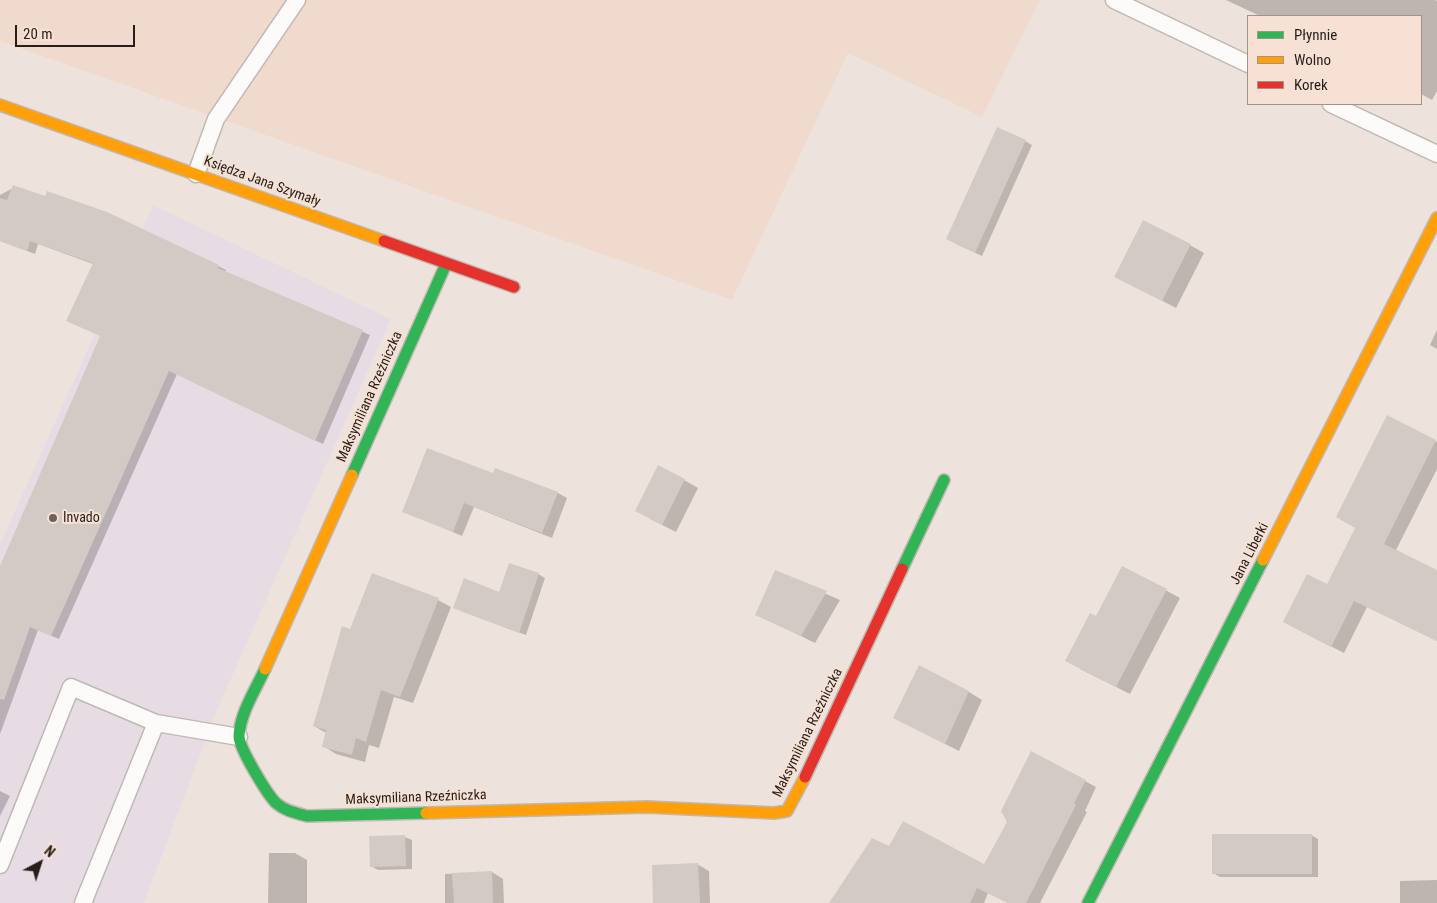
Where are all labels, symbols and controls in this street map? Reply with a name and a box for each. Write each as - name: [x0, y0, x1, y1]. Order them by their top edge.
- scale bar: [18, 15, 138, 47]
- legend: [1247, 15, 1422, 105]
- text: 20 m: [23, 25, 53, 43]
- text: Płynnie: [1294, 26, 1337, 44]
- text: Wolno: [1294, 51, 1331, 69]
- text: Korek: [1294, 76, 1328, 94]
- street label: Księdza Jana Szymały: [201, 153, 323, 211]
- street label: Maksymiliana Rzeźniczka: [334, 329, 406, 465]
- place label: Invado: [63, 510, 100, 526]
- marker: Invado: [47, 512, 59, 524]
- street label: Jana Liberki: [1227, 520, 1273, 588]
- street label: Maksymiliana Rzeźniczka: [770, 666, 846, 800]
- street label: Maksymiliana Rzeźniczka: [345, 787, 487, 809]
- north arrow: [15, 838, 65, 888]
- text: N: [41, 843, 58, 860]

